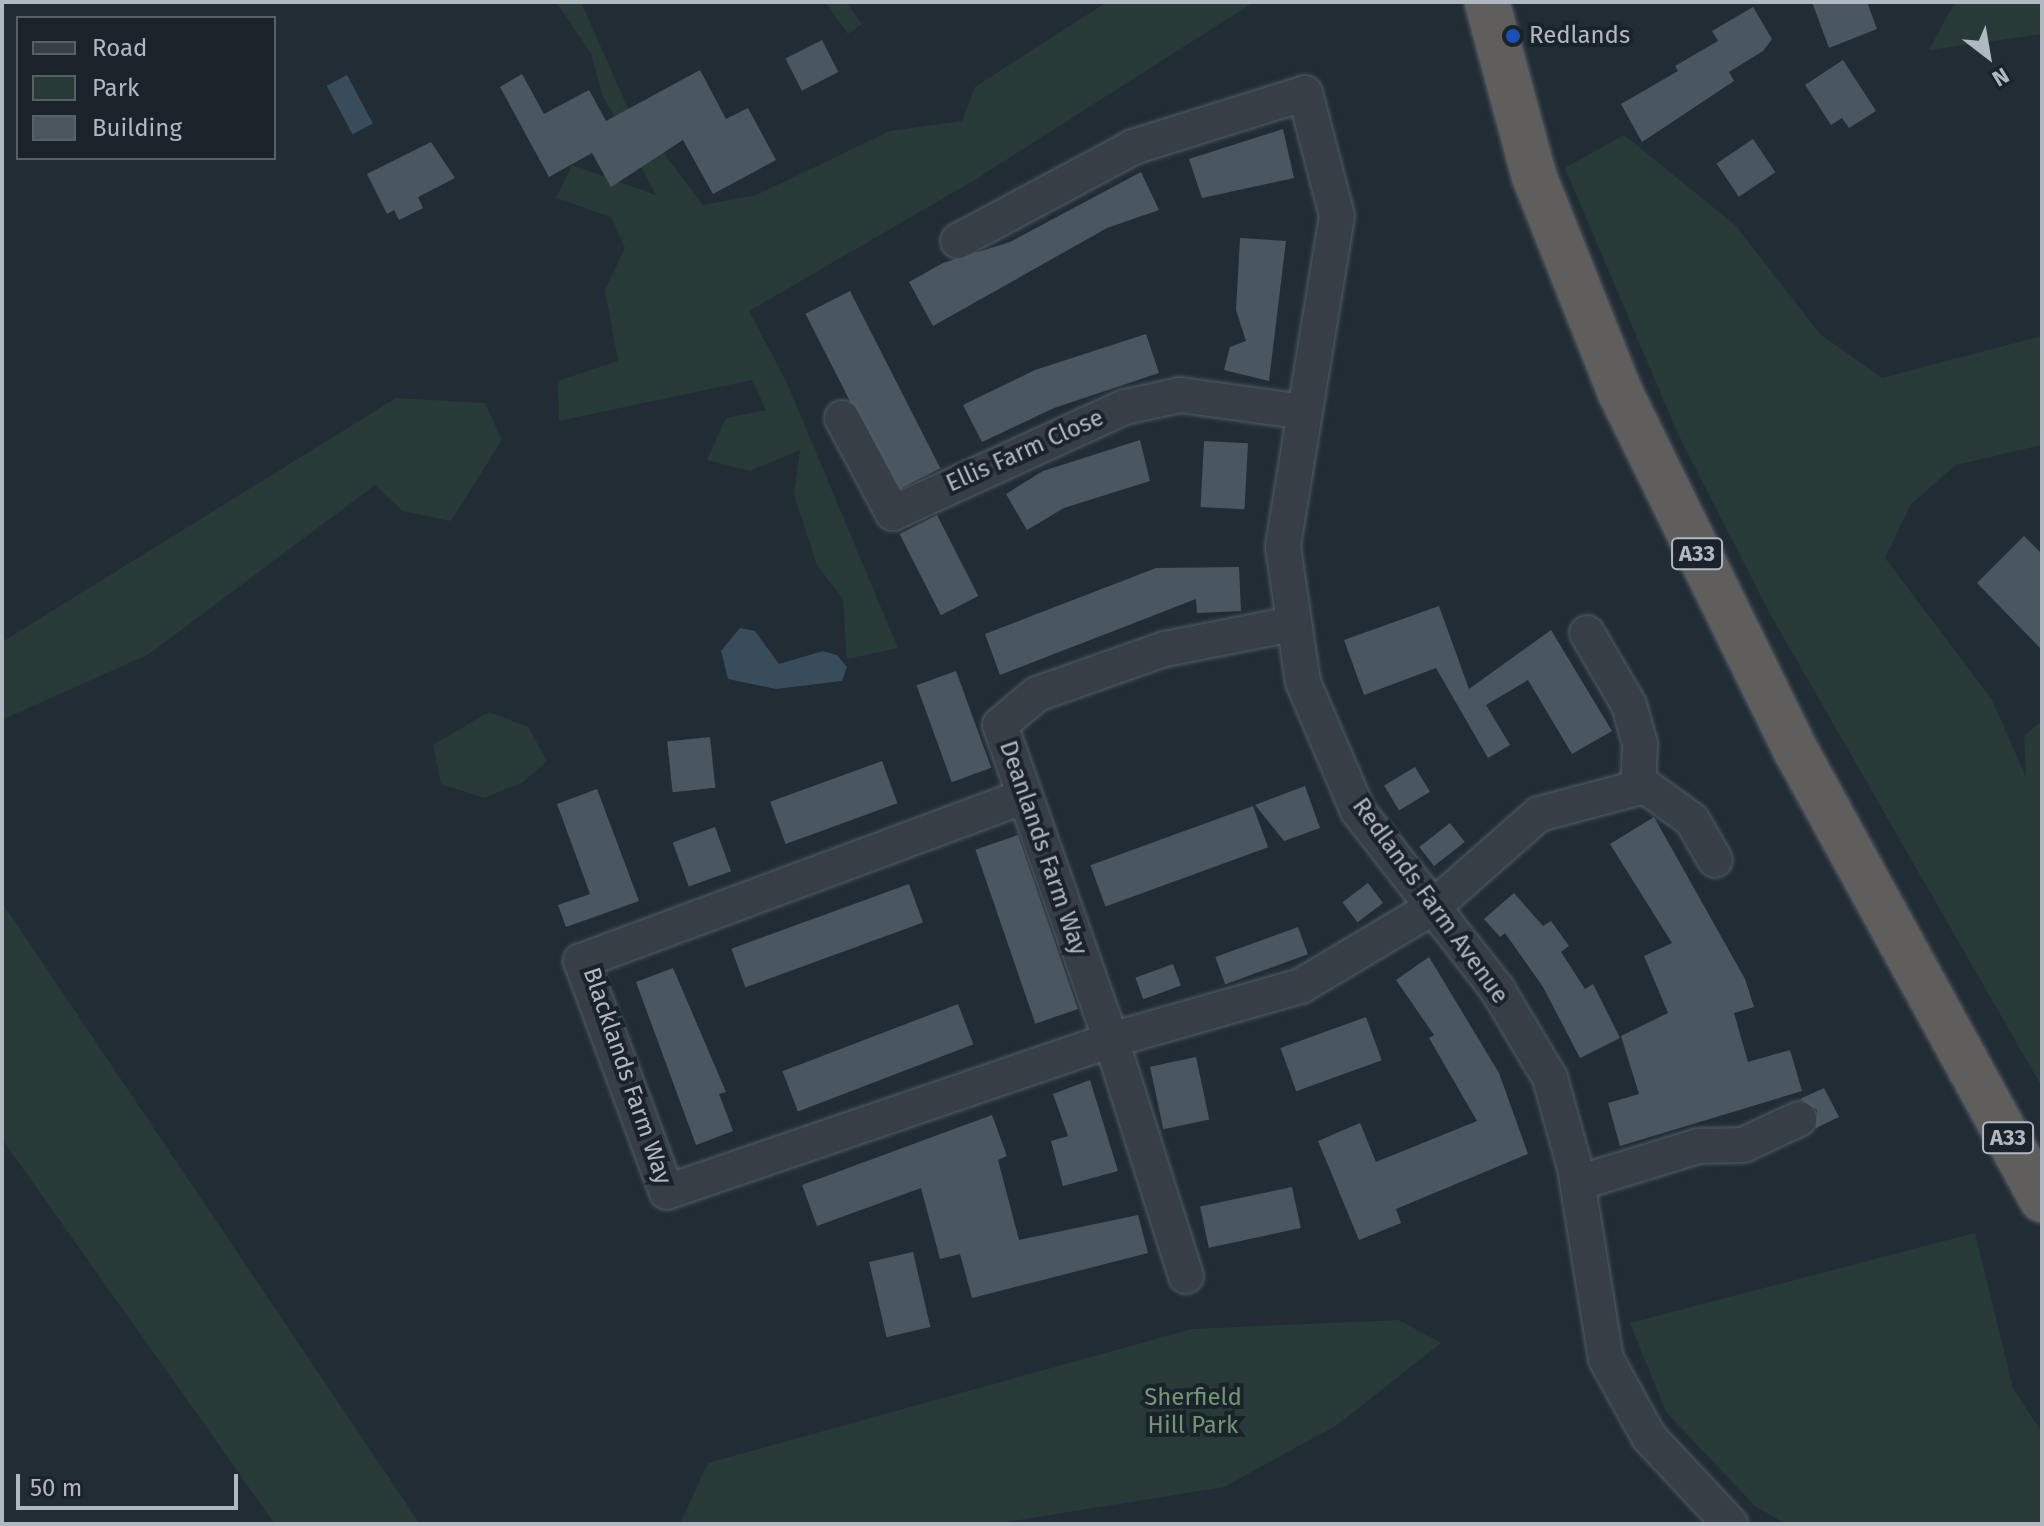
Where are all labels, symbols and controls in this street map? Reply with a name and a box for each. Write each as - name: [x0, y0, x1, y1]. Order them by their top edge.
- legend: [16, 16, 276, 160]
- north arrow: [1948, 16, 2028, 96]
- place label: Redlands: [1529, 22, 1630, 50]
- marker: Redlands: [1504, 27, 1522, 45]
- text: Road: [92, 34, 147, 62]
- text: N: [1987, 62, 2014, 92]
- text: Park: [92, 74, 139, 102]
- text: Building: [92, 114, 182, 142]
- street label: Ellis Farm Close: [942, 403, 1108, 499]
- road number: A33: [1671, 536, 1723, 572]
- street label: Deanlands Farm Way: [993, 737, 1093, 959]
- street label: Redlands Farm Avenue: [1346, 793, 1514, 1009]
- street label: Blacklands Farm Way: [576, 964, 678, 1188]
- road number: A33: [1982, 1120, 2034, 1156]
- park label: Sherfield Hill Park: [1144, 1384, 1242, 1440]
- scale bar: [20, 1458, 242, 1508]
- text: 50 m: [30, 1474, 82, 1502]

